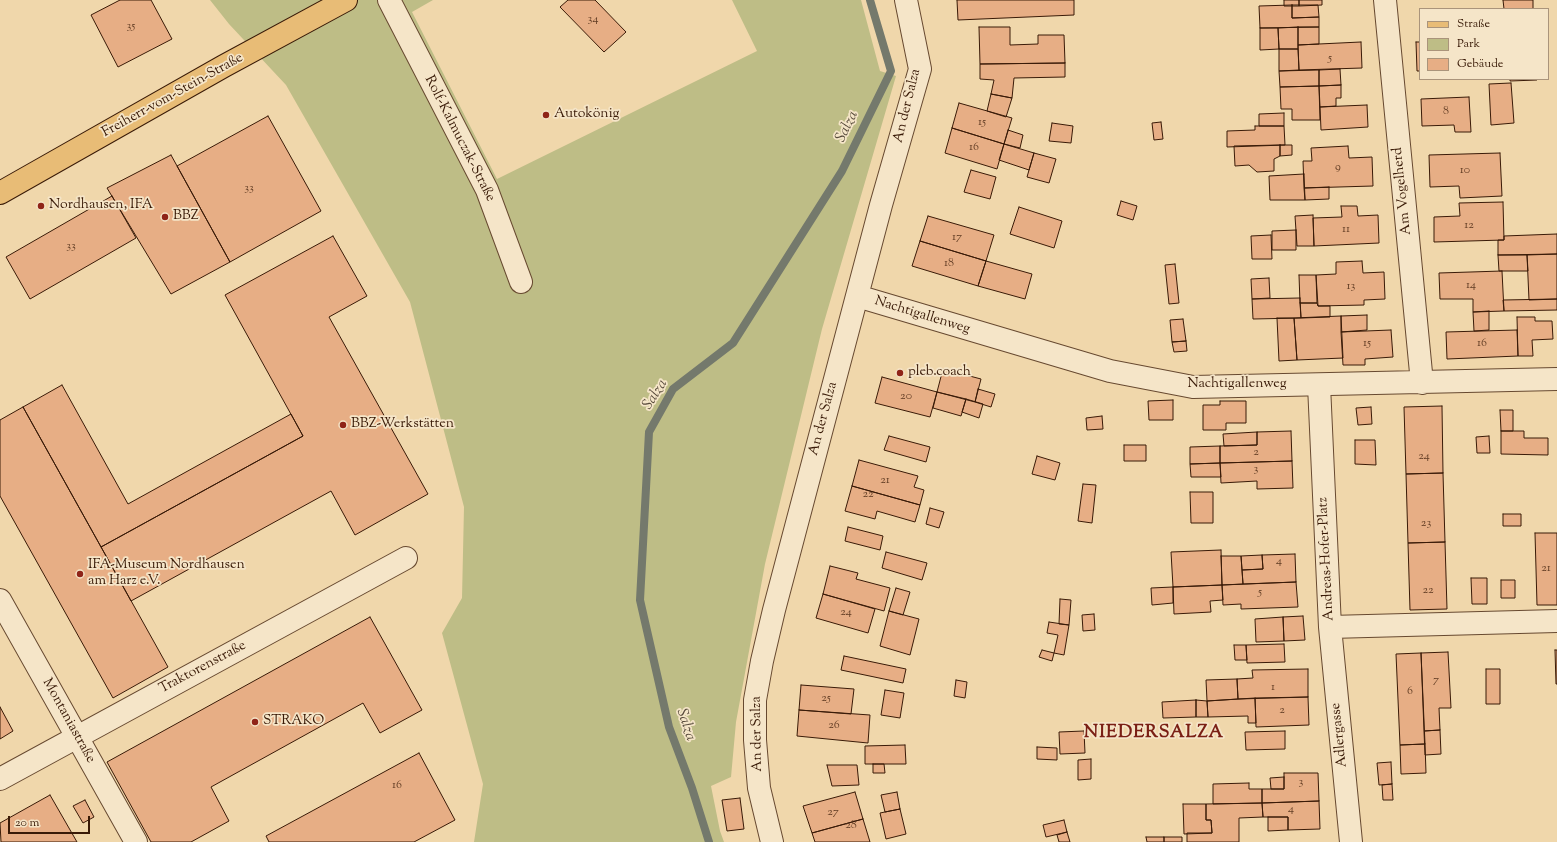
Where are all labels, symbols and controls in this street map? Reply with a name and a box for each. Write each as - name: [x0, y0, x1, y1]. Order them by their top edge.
- legend: [1419, 8, 1549, 80]
- house number: 34: [588, 13, 598, 27]
- text: Straße: [1457, 15, 1490, 33]
- house number: 35: [127, 20, 135, 34]
- text: Park: [1457, 35, 1480, 53]
- street label: Freiherr-vom-Stein-Straße: [99, 50, 247, 142]
- house number: 5: [1328, 52, 1332, 66]
- text: Gebäude: [1457, 55, 1503, 73]
- street label: An der Salza: [891, 67, 925, 145]
- street label: Rolf-Kalmuczak-Straße: [420, 73, 498, 205]
- house number: 8: [1443, 105, 1449, 119]
- place label: Autokönig: [554, 107, 619, 123]
- water label: Salza: [833, 108, 863, 146]
- marker: Autokönig: [541, 110, 551, 120]
- house number: 15: [978, 116, 986, 130]
- house number: 16: [969, 141, 979, 155]
- street label: Am Vogelherd: [1390, 146, 1416, 236]
- house number: 9: [1335, 161, 1341, 175]
- house number: 10: [1460, 164, 1470, 178]
- house number: 33: [244, 182, 254, 196]
- place label: Nordhausen, IFA: [49, 198, 153, 214]
- marker: Nordhausen, IFA: [36, 201, 46, 211]
- place label: BBZ: [173, 209, 199, 225]
- marker: BBZ: [160, 212, 170, 222]
- house number: 12: [1464, 219, 1474, 233]
- house number: 11: [1342, 223, 1350, 237]
- house number: 17: [952, 231, 962, 245]
- house number: 33: [66, 240, 76, 254]
- house number: 18: [944, 257, 954, 271]
- house number: 14: [1466, 279, 1476, 293]
- house number: 13: [1347, 280, 1355, 294]
- street label: Nachtigallenweg: [872, 293, 972, 339]
- house number: 15: [1363, 337, 1371, 351]
- house number: 16: [1477, 337, 1487, 351]
- place label: pleb.coach: [908, 365, 971, 381]
- marker: pleb.coach: [895, 368, 905, 378]
- water label: Salza: [640, 376, 672, 414]
- street label: Nachtigallenweg: [1187, 377, 1287, 393]
- street label: An der Salza: [806, 380, 842, 458]
- house number: 20: [900, 390, 912, 404]
- place label: BBZ-Werkstätten: [351, 417, 454, 433]
- marker: BBZ-Werkstätten: [338, 420, 348, 430]
- house number: 2: [1253, 446, 1259, 460]
- house number: 24: [1418, 450, 1430, 464]
- house number: 3: [1254, 463, 1258, 477]
- house number: 21: [880, 474, 890, 488]
- house number: 22: [862, 488, 874, 502]
- street label: Andreas-Hofer-Platz: [1315, 497, 1339, 621]
- house number: 23: [1421, 517, 1431, 531]
- house number: 4: [1276, 555, 1282, 569]
- place label: IFA-Museum Nordhausen am Harz e.V.: [88, 558, 245, 590]
- house number: 21: [1541, 562, 1551, 576]
- marker: IFA-Museum Nordhausen am Harz e.V.: [75, 569, 85, 579]
- house number: 22: [1422, 584, 1434, 598]
- house number: 5: [1258, 586, 1262, 600]
- house number: 24: [840, 606, 852, 620]
- street label: Traktorenstraße: [157, 638, 249, 698]
- house number: 7: [1433, 674, 1439, 688]
- street label: Montaniastraße: [38, 676, 98, 766]
- house number: 1: [1271, 681, 1275, 695]
- house number: 6: [1407, 685, 1413, 699]
- house number: 25: [821, 692, 831, 706]
- street label: An der Salza: [749, 696, 767, 772]
- street label: Adlergasse: [1328, 702, 1352, 768]
- house number: 2: [1279, 704, 1285, 718]
- water label: Salza: [671, 707, 699, 743]
- place label: STRAKO: [263, 714, 324, 730]
- marker: STRAKO: [250, 717, 260, 727]
- house number: 26: [828, 719, 840, 733]
- district label: NIEDERSALZA: [1084, 723, 1224, 745]
- house number: 3: [1299, 776, 1303, 790]
- house number: 16: [392, 779, 402, 793]
- house number: 4: [1288, 803, 1294, 817]
- house number: 27: [827, 806, 839, 820]
- scale bar: [10, 808, 92, 834]
- text: 20 m: [15, 814, 39, 832]
- house number: 28: [845, 819, 857, 833]

